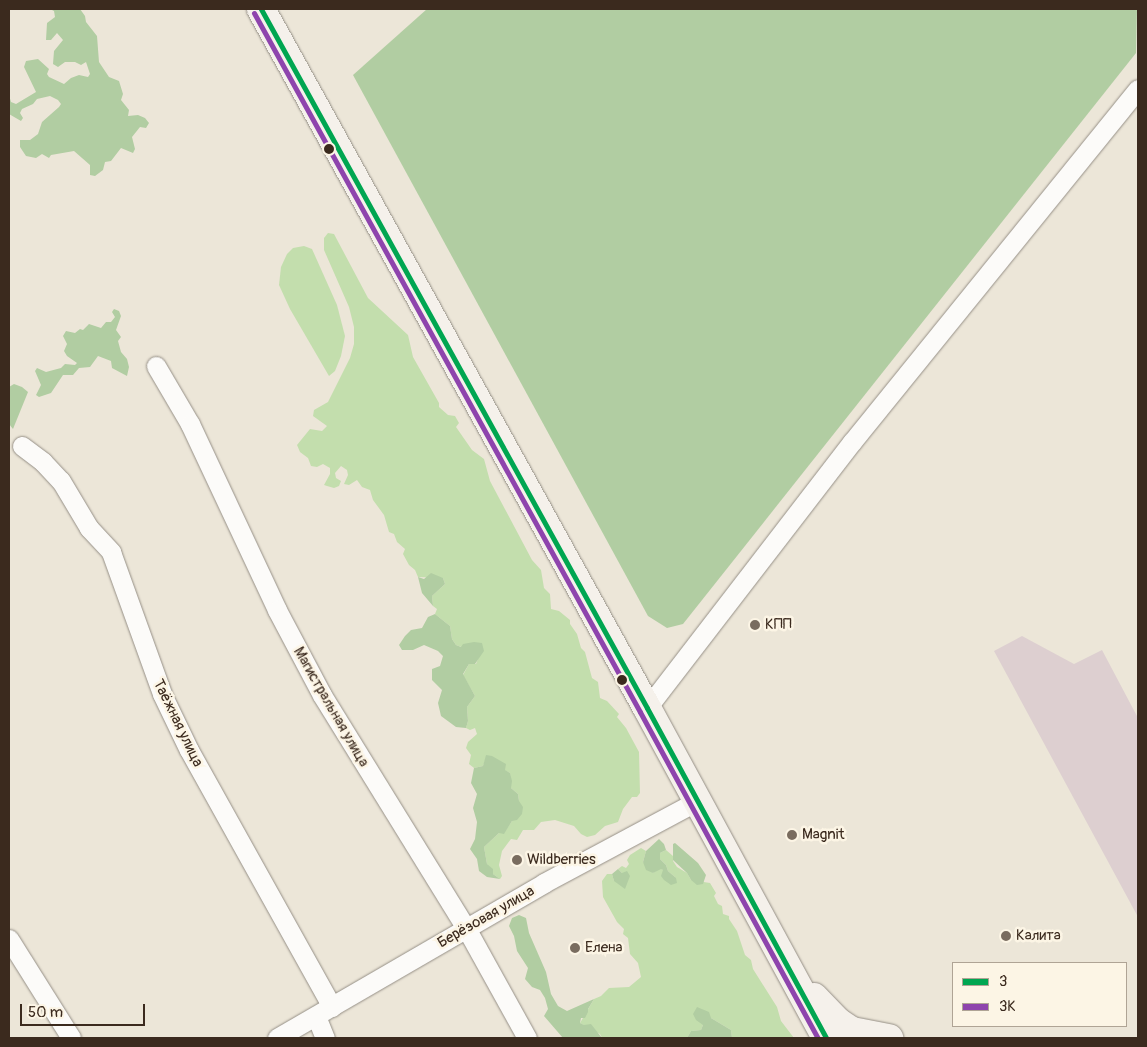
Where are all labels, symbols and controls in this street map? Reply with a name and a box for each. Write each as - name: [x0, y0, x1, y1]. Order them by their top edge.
- unlabelled marker: [324, 144, 334, 154]
- place label: КПП: [765, 616, 792, 634]
- marker: КПП: [749, 619, 761, 631]
- street label: Магистральная улица: [289, 644, 373, 770]
- unlabelled marker: [617, 675, 627, 685]
- street label: Таёжная улица: [149, 676, 207, 770]
- place label: Magnit: [802, 826, 845, 844]
- marker: Magnit: [786, 829, 798, 841]
- place label: Wildberries: [527, 851, 596, 869]
- marker: Wildberries: [511, 854, 523, 866]
- street label: Берёзовая улица: [434, 882, 538, 952]
- place label: Калита: [1016, 927, 1061, 945]
- marker: Калита: [1000, 930, 1012, 942]
- place label: Елена: [585, 939, 623, 957]
- marker: Елена: [569, 942, 581, 954]
- legend: [952, 962, 1127, 1027]
- text: 3: [999, 972, 1007, 991]
- scale bar: [22, 994, 148, 1026]
- text: 3К: [999, 997, 1016, 1016]
- text: 50 m: [28, 1003, 63, 1022]

